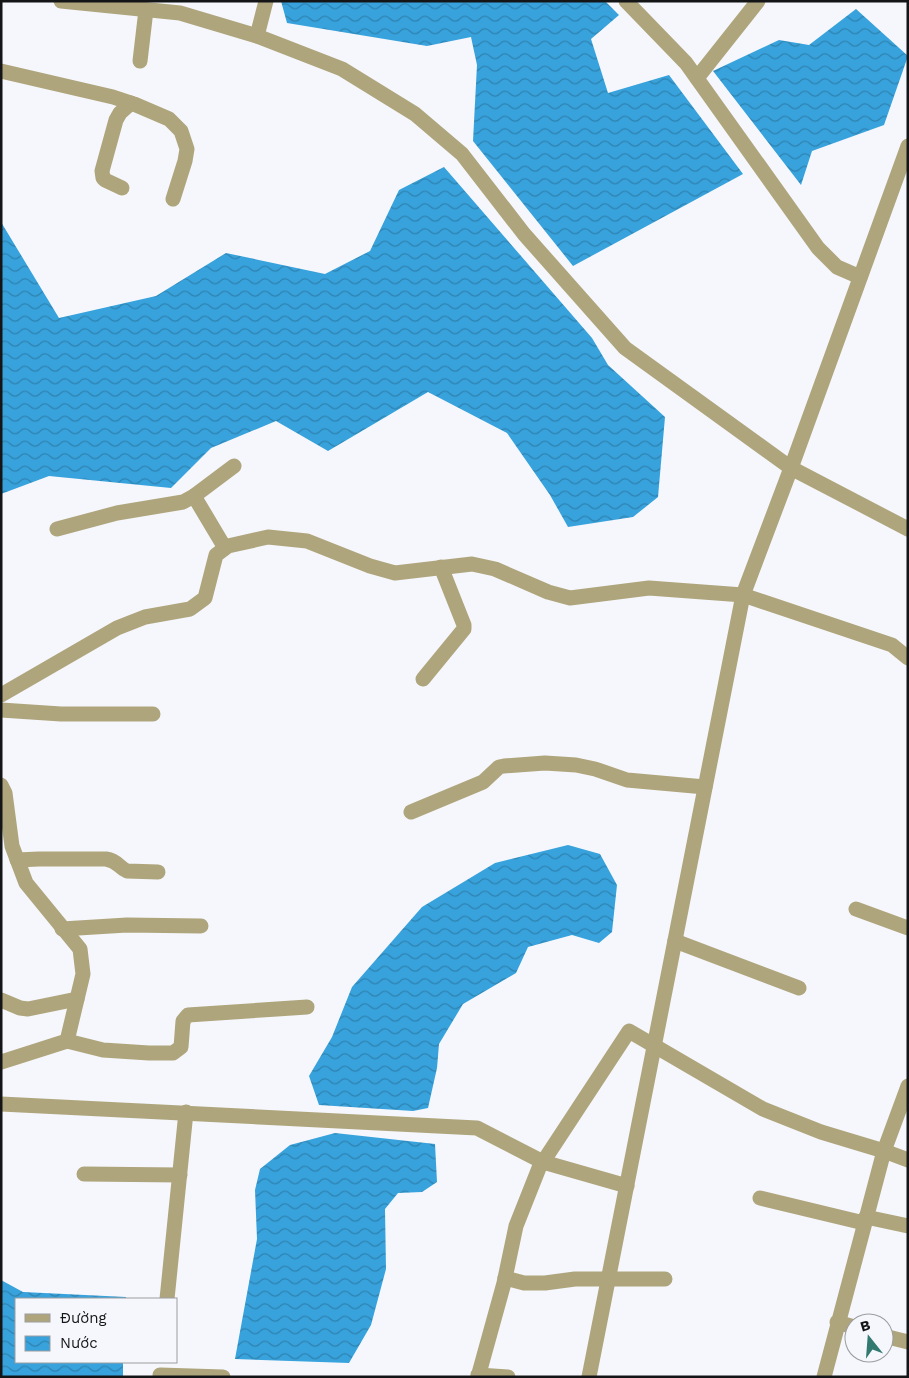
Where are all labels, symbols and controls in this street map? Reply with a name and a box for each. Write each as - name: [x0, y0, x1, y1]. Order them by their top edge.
- legend: [15, 1298, 178, 1363]
- text: Đường: [60, 1309, 107, 1327]
- north arrow: [844, 1313, 894, 1363]
- text: B: [858, 1316, 873, 1335]
- text: Nước: [60, 1334, 98, 1352]

